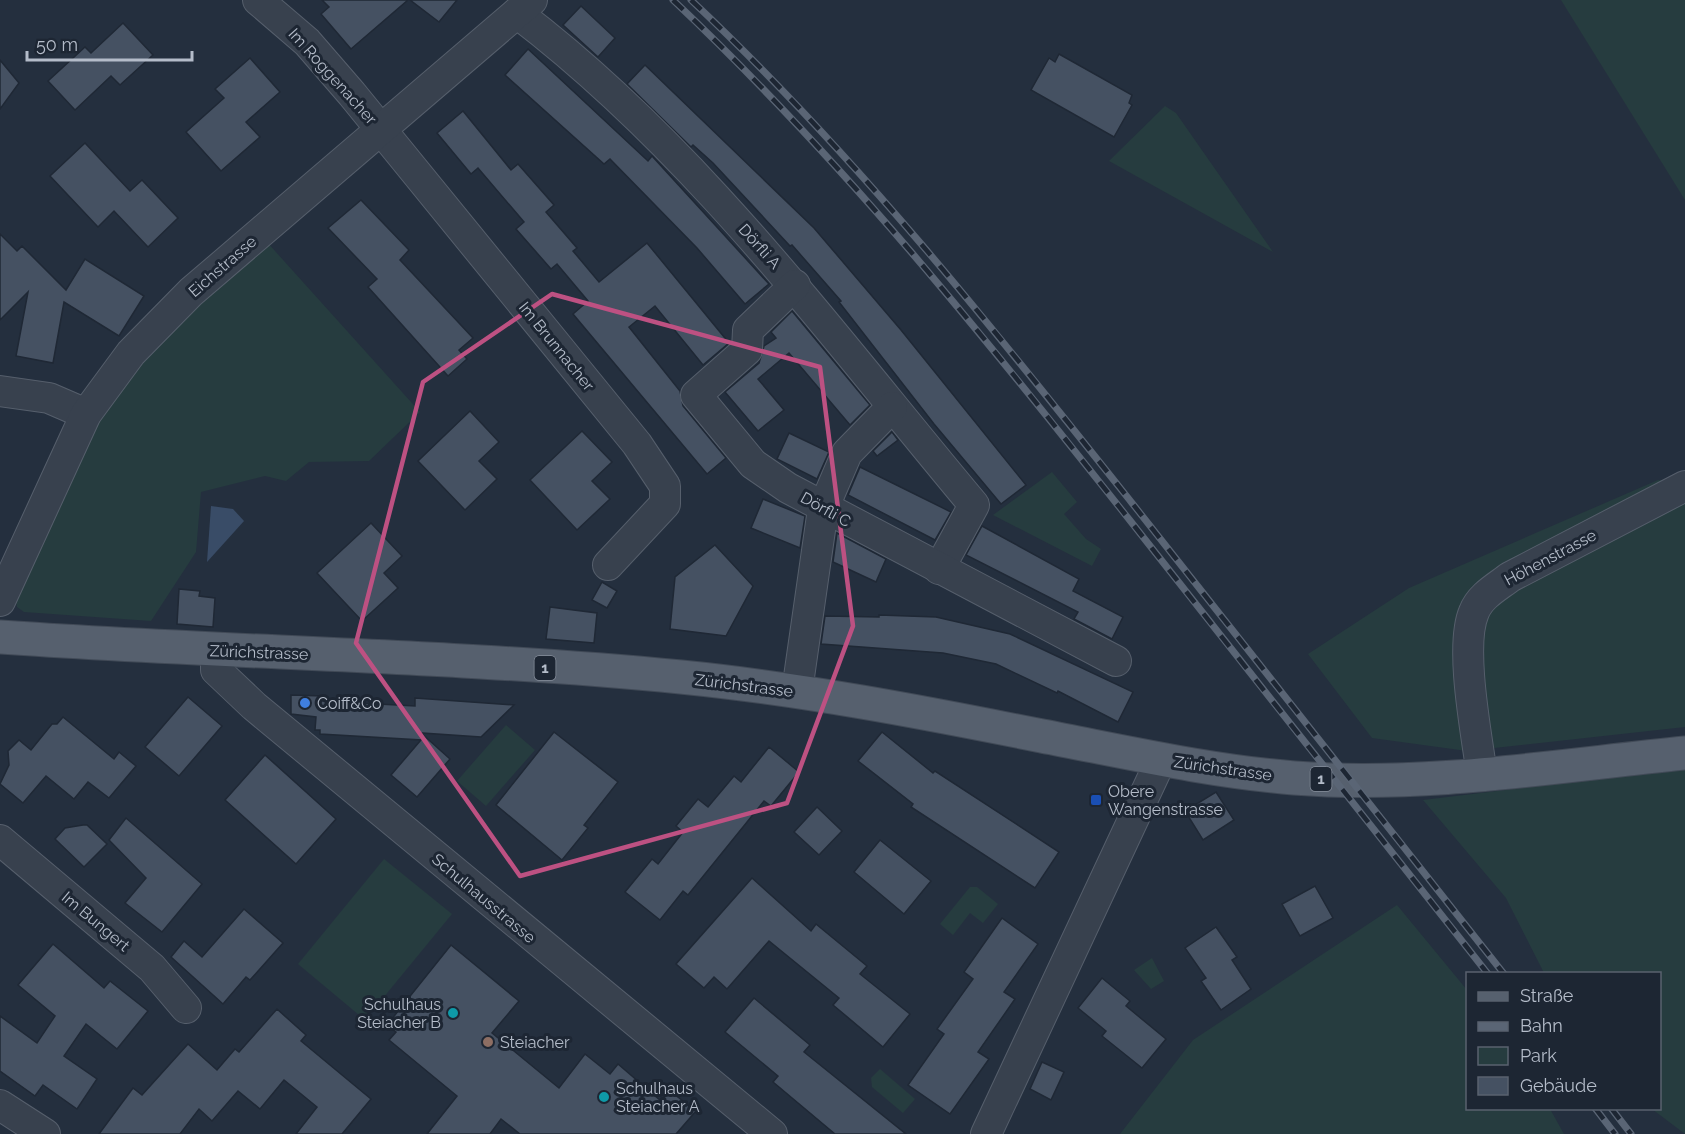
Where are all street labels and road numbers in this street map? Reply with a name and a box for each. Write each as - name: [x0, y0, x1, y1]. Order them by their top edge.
- street label: Im Roggenacher: [284, 24, 381, 129]
- street label: Dörfli A: [735, 220, 785, 273]
- street label: Eichstrasse: [185, 232, 260, 301]
- street label: Im Brunnacher: [515, 298, 599, 395]
- street label: Dörfli C: [797, 488, 854, 531]
- street label: Höhenstrasse: [1501, 525, 1599, 590]
- street label: Zürichstrasse: [209, 641, 309, 664]
- road number: 1: [534, 656, 556, 680]
- street label: Zürichstrasse: [694, 670, 794, 701]
- street label: Zürichstrasse: [1173, 752, 1273, 785]
- road number: 1: [1310, 767, 1332, 791]
- street label: Schulhausstrasse: [428, 850, 539, 947]
- street label: Im Bungert: [58, 888, 134, 956]

